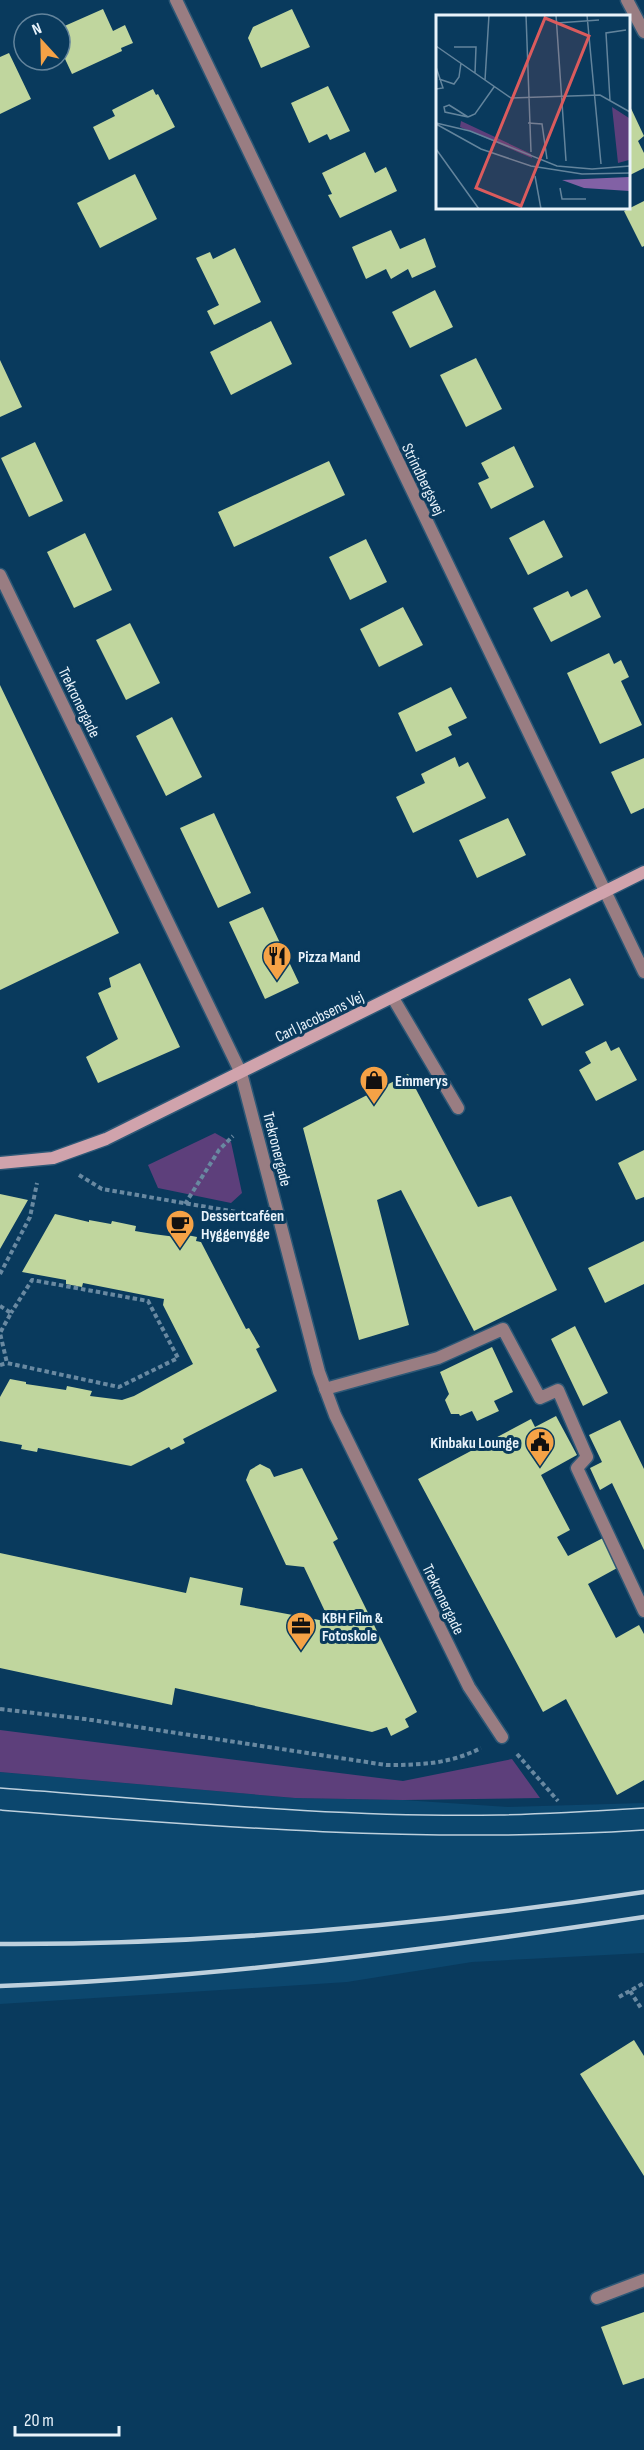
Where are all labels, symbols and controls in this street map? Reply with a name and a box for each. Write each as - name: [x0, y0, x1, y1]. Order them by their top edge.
- north arrow: [12, 12, 72, 72]
- inset map: [436, 15, 629, 208]
- text: N: [29, 19, 44, 40]
- street label: Strindbergsvej: [397, 441, 448, 519]
- street label: Trekronergade: [53, 664, 104, 741]
- restaurant icon: Pizza Mand: [261, 940, 293, 982]
- place label: Pizza Mand: [298, 948, 361, 967]
- street label: Carl Jacobsens Vej: [272, 988, 367, 1047]
- shop icon: Emmerys: [358, 1064, 390, 1106]
- place label: Emmerys: [395, 1072, 448, 1091]
- street label: Trekronergade: [258, 1110, 295, 1189]
- place label: Dessertcaféen Hyggenygge: [201, 1207, 284, 1244]
- cafe icon: Dessertcaféen Hyggenygge: [164, 1208, 196, 1250]
- public building icon: Kinbaku Lounge: [524, 1426, 556, 1468]
- place label: Kinbaku Lounge: [430, 1434, 519, 1453]
- street label: Trekronergade: [417, 1561, 468, 1638]
- place label: KBH Film & Fotoskole: [322, 1609, 384, 1646]
- office icon: KBH Film & Fotoskole: [285, 1610, 317, 1652]
- scale bar: [15, 2399, 118, 2437]
- text: 20 m: [24, 2410, 54, 2431]

